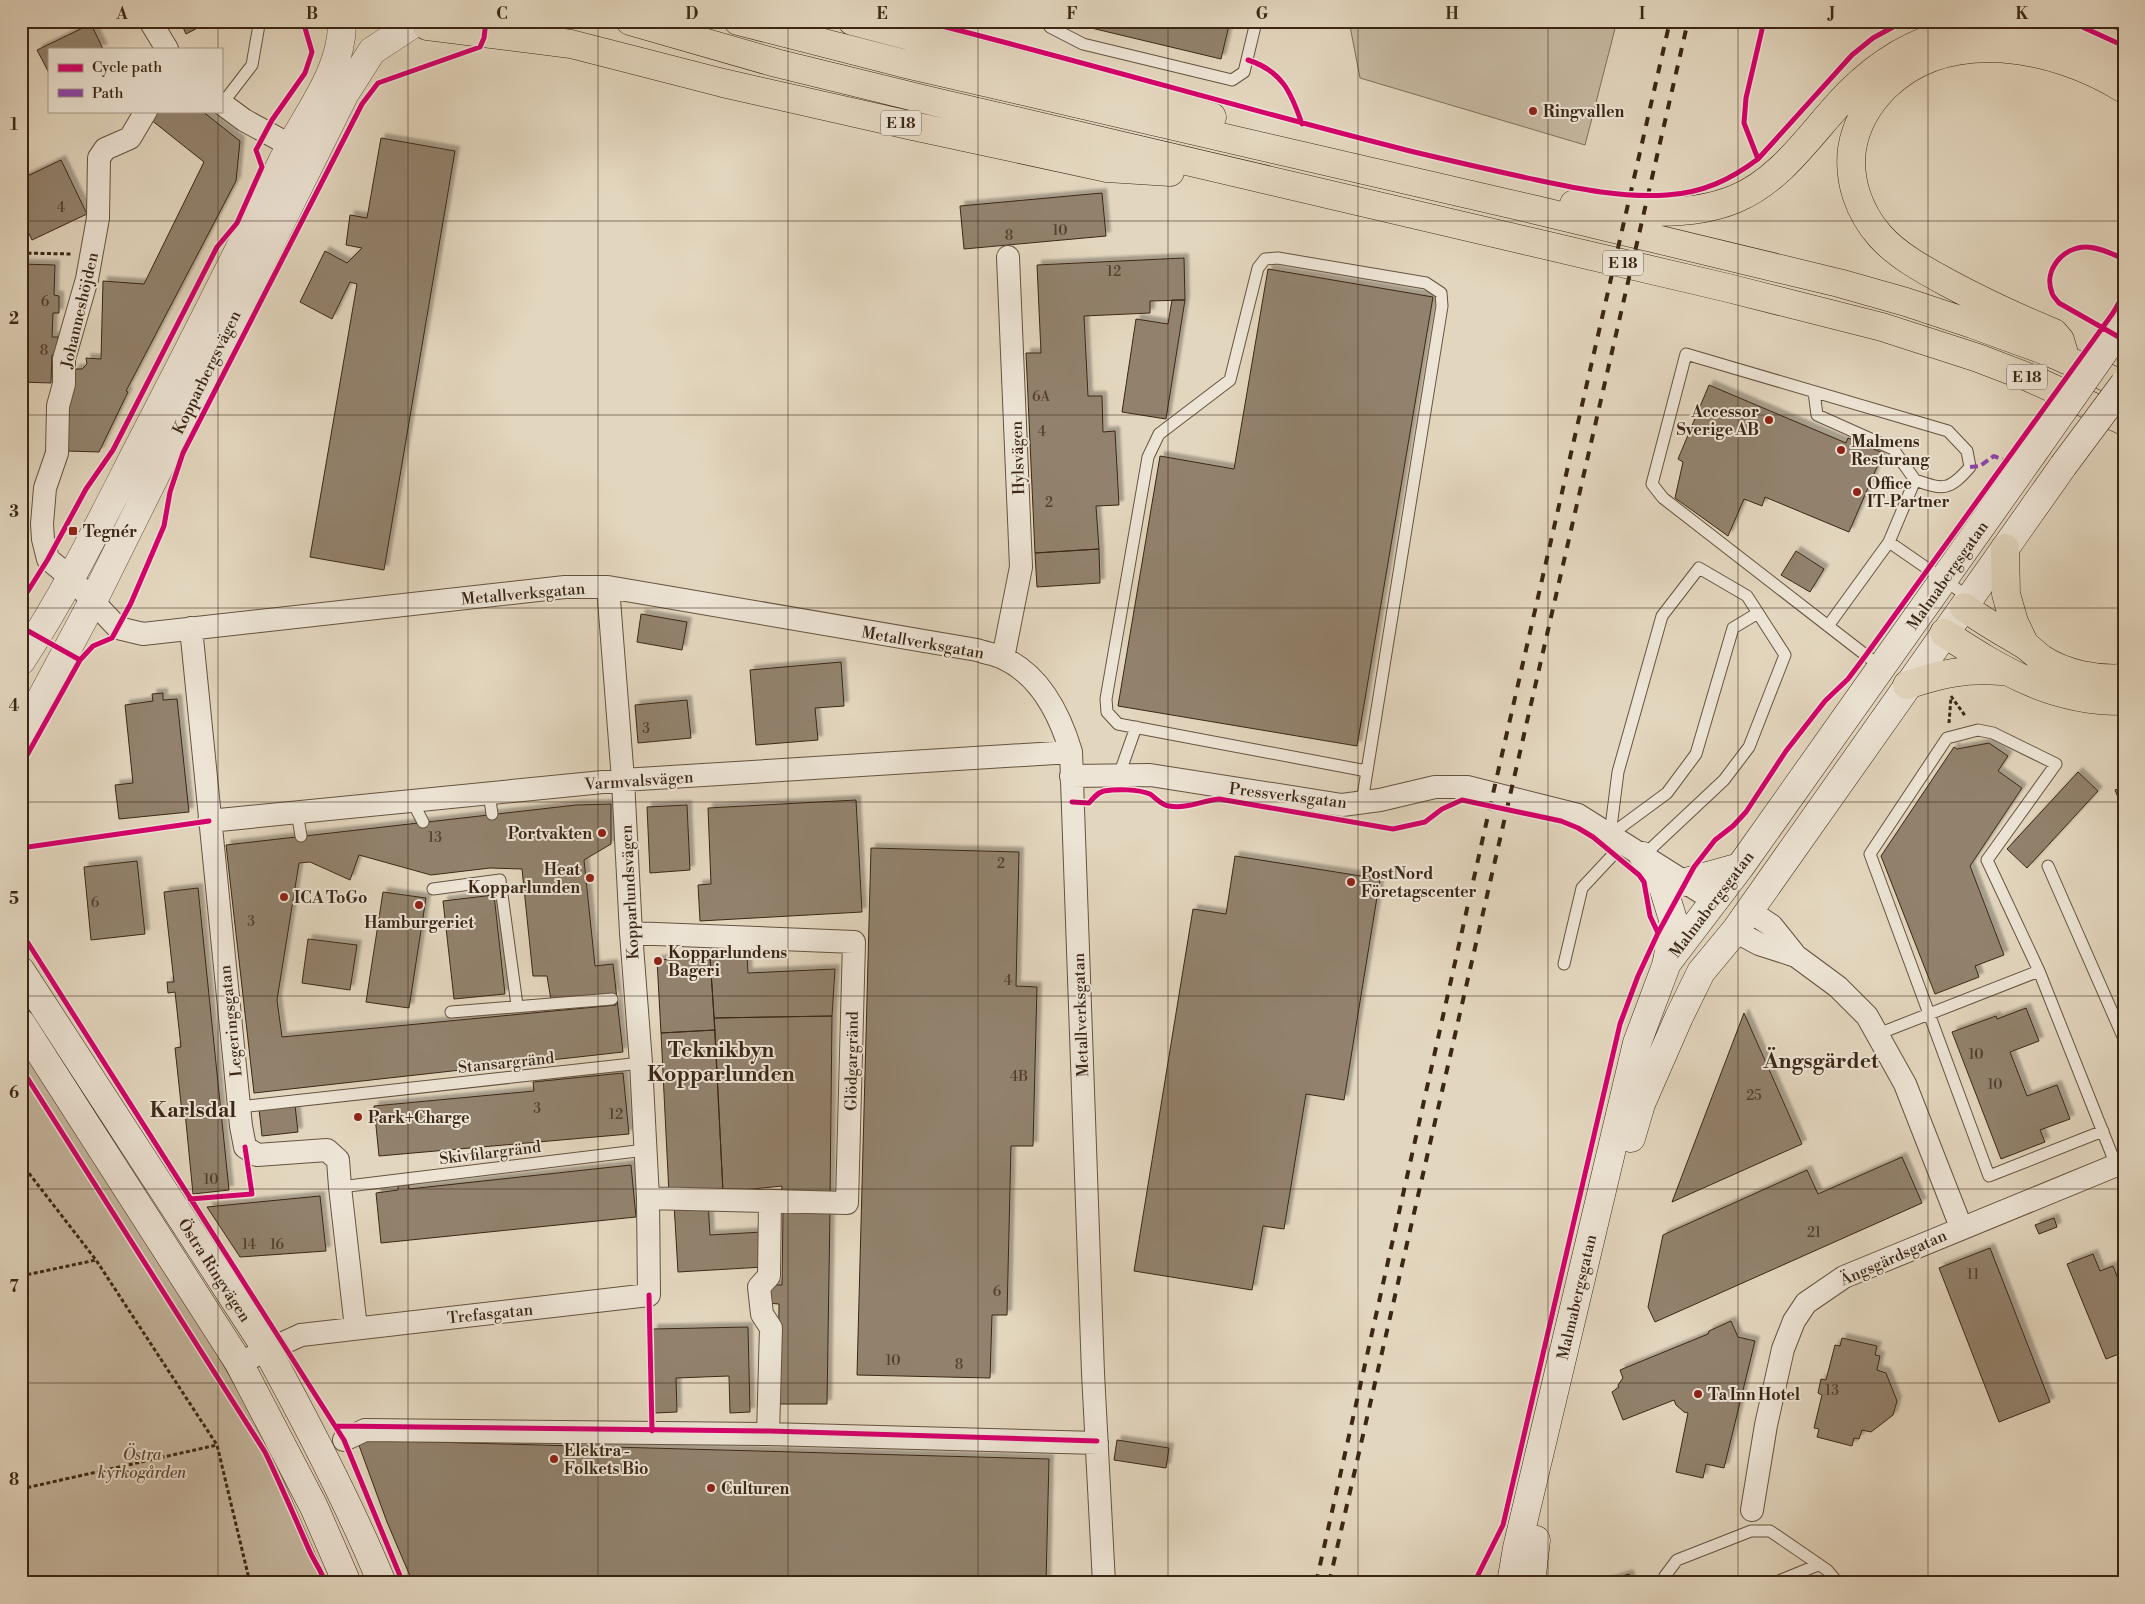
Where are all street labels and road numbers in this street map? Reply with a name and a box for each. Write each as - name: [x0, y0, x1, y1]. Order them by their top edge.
- road number: E 18: [881, 110, 921, 136]
- street label: Johanneshöjden: [57, 250, 103, 371]
- road number: E 18: [1603, 250, 1643, 276]
- street label: Kopparbergsvägen: [168, 307, 246, 438]
- road number: E 18: [2007, 364, 2047, 390]
- street label: Hylsvägen: [1007, 420, 1029, 495]
- street label: Malmabergsgatan: [1903, 517, 1993, 634]
- street label: Metallverksgatan: [460, 579, 586, 609]
- street label: Metallverksgatan: [860, 622, 986, 664]
- street label: Varmvalsvägen: [583, 767, 695, 795]
- street label: Pressverksgatan: [1228, 779, 1348, 813]
- street label: Kopparlundsvägen: [616, 823, 644, 960]
- street label: Malmabergsgatan: [1665, 847, 1759, 962]
- street label: Metallverksgatan: [1069, 952, 1093, 1077]
- street label: Legeringsgatan: [215, 964, 247, 1078]
- street label: Glödgargränd: [841, 1011, 863, 1111]
- street label: Stansargränd: [457, 1048, 555, 1078]
- street label: Skivfilargränd: [438, 1137, 542, 1169]
- street label: Östra Ringvägen: [173, 1214, 257, 1326]
- street label: Ängsgärdsgatan: [1835, 1224, 1950, 1291]
- street label: Malmabergsgatan: [1553, 1232, 1601, 1362]
- street label: Trefasgatan: [446, 1299, 535, 1328]

